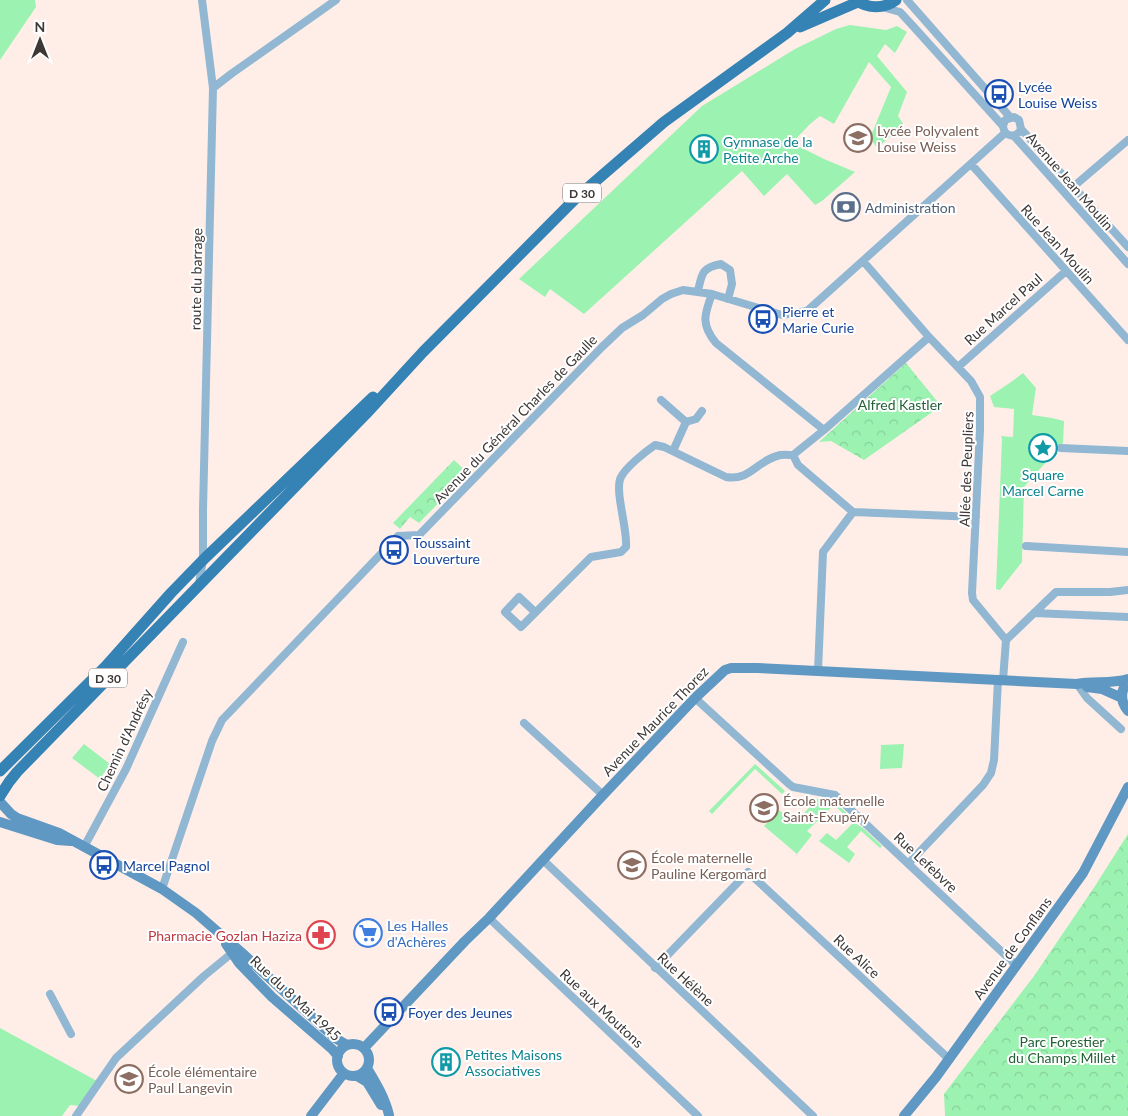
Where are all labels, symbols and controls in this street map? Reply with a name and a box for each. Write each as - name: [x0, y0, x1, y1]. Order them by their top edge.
- north arrow: [15, 15, 65, 65]
- text: N: [35, 18, 45, 35]
- place label: Lycée Louise Weiss: [1018, 78, 1097, 111]
- bus stop icon: Lycée Louise Weiss: [984, 79, 1014, 109]
- place label: Lycée Polyvalent Louise Weiss: [877, 122, 979, 155]
- school or university icon: Lycée Polyvalent Louise Weiss: [843, 123, 873, 153]
- street label: Avenue Jean Moulin: [1023, 129, 1117, 233]
- place label: Gymnase de la Petite Arche: [723, 133, 813, 166]
- building icon: Gymnase de la Petite Arche: [689, 134, 719, 164]
- road number: D 30: [563, 184, 601, 202]
- bank icon: Administration: [831, 192, 861, 222]
- place label: Administration: [865, 199, 956, 216]
- street label: Rue Jean Moulin: [1018, 201, 1098, 287]
- street label: route du barrage: [187, 228, 205, 330]
- street label: Rue Marcel Paul: [961, 270, 1045, 348]
- place label: Pierre et Marie Curie: [782, 303, 854, 336]
- bus stop icon: Pierre et Marie Curie: [748, 304, 778, 334]
- street label: Avenue du Général Charles de Gaulle: [430, 331, 600, 507]
- park label: Alfred Kastler: [858, 396, 942, 413]
- street label: Allée des Peupliers: [955, 411, 977, 527]
- place icon: Square Marcel Carne: [1028, 433, 1058, 463]
- place label: Square Marcel Carne: [1002, 466, 1084, 499]
- place label: Toussaint Louverture: [413, 534, 480, 567]
- bus stop icon: Toussaint Louverture: [379, 535, 409, 565]
- street label: Avenue Maurice Thorez: [598, 663, 712, 779]
- road number: D 30: [89, 668, 127, 688]
- street label: Chemin d'Andrésy: [93, 685, 156, 794]
- place label: École maternelle Saint-Exupéry: [783, 792, 885, 825]
- school or university icon: École maternelle Saint-Exupéry: [749, 793, 779, 823]
- street label: Rue Lefebvre: [891, 828, 961, 896]
- place label: École maternelle Pauline Kergomard: [651, 849, 767, 882]
- bus stop icon: Marcel Pagnol: [89, 850, 119, 880]
- school or university icon: École maternelle Pauline Kergomard: [617, 850, 647, 880]
- place label: Marcel Pagnol: [123, 857, 210, 874]
- street label: Avenue de Conflans: [969, 893, 1055, 1003]
- place label: Les Halles d'Achères: [387, 917, 448, 950]
- supermarket icon: Les Halles d'Achères: [353, 918, 383, 948]
- pharmacy icon: Pharmacie Gozlan Haziza: [306, 920, 336, 950]
- place label: Pharmacie Gozlan Haziza: [148, 927, 302, 944]
- street label: Rue Alice: [830, 930, 884, 982]
- street label: Rue Hélène: [654, 949, 718, 1009]
- street label: Rue du 8 Mai 1945: [247, 952, 345, 1044]
- street label: Rue aux Moutons: [557, 965, 647, 1051]
- bus stop icon: Foyer des Jeunes: [374, 997, 404, 1027]
- place label: Foyer des Jeunes: [408, 1004, 512, 1021]
- park label: Parc Forestier du Champs Millet: [1008, 1033, 1116, 1066]
- place label: Petites Maisons Associatives: [465, 1046, 562, 1079]
- building icon: Petites Maisons Associatives: [431, 1047, 461, 1077]
- place label: École élémentaire Paul Langevin: [148, 1063, 257, 1096]
- school or university icon: École élémentaire Paul Langevin: [114, 1064, 144, 1094]

